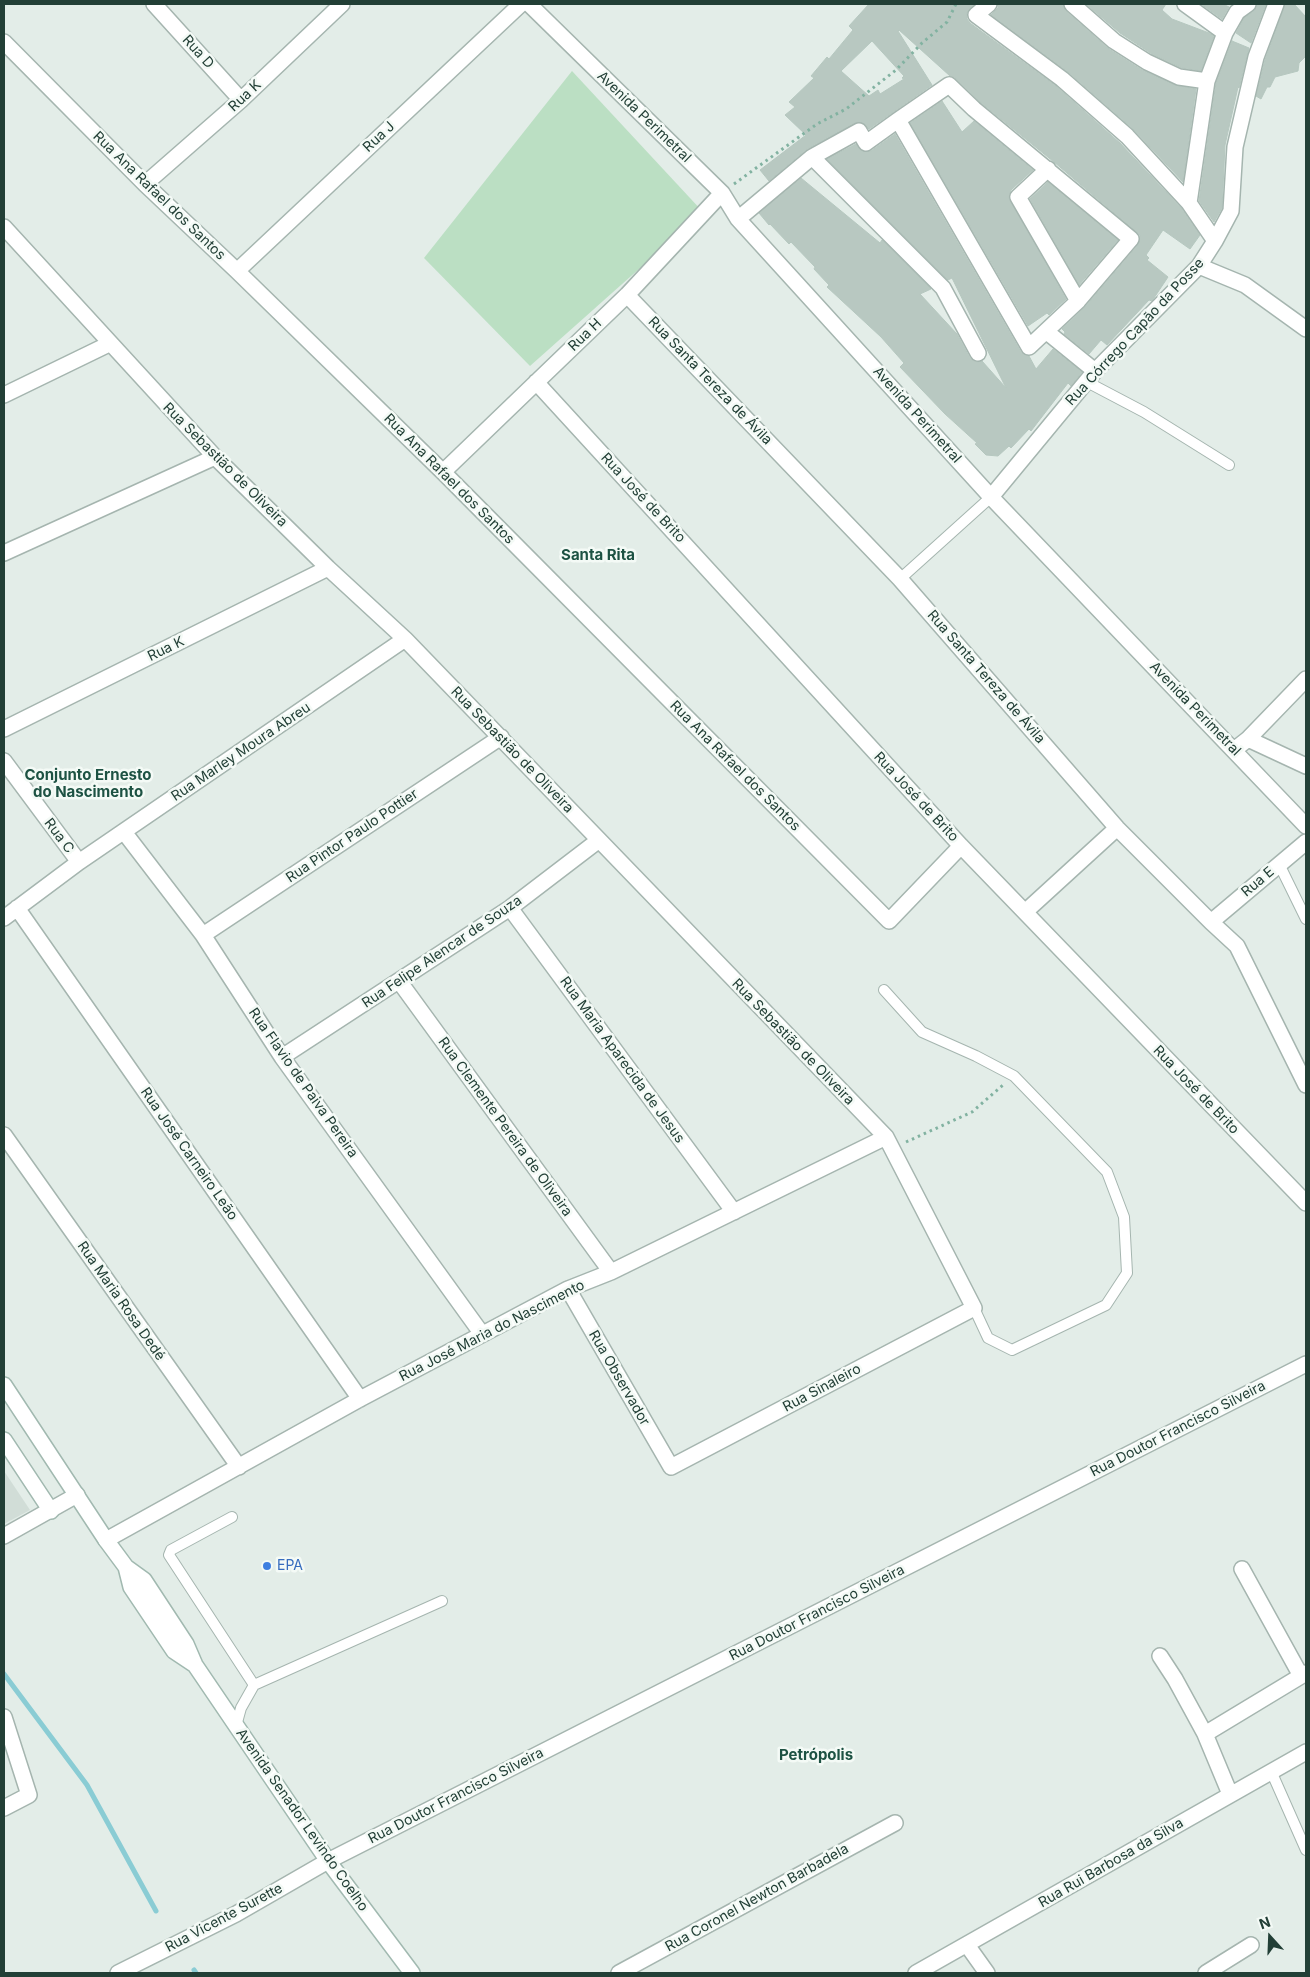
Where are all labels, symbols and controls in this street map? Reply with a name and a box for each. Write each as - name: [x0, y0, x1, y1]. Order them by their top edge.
- street label: Rua D: [179, 32, 217, 72]
- street label: Avenida Perimetral: [594, 68, 694, 166]
- street label: Rua K: [225, 77, 265, 115]
- street label: Rua J: [360, 118, 398, 156]
- street label: Rua Ana Rafael dos Santos: [89, 128, 229, 264]
- street label: Rua Córrego Capão da Posse: [1062, 255, 1208, 409]
- street label: Rua Santa Tereza de Ávila: [645, 314, 775, 448]
- street label: Rua H: [565, 315, 605, 355]
- street label: Avenida Perimetral: [869, 363, 965, 467]
- street label: Rua Sebastião de Oliveira: [159, 399, 291, 531]
- street label: Rua Ana Rafael dos Santos: [380, 410, 518, 548]
- street label: Rua José de Brito: [597, 450, 689, 546]
- district label: Santa Rita: [561, 546, 635, 564]
- street label: Rua Santa Tereza de Ávila: [924, 607, 1048, 747]
- street label: Rua K: [145, 633, 187, 665]
- street label: Avenida Perimetral: [1146, 659, 1244, 759]
- street label: Rua Sebastião de Oliveira: [447, 683, 577, 817]
- street label: Rua Ana Rafael dos Santos: [666, 697, 804, 835]
- street label: Rua Marley Moura Abreu: [168, 699, 314, 805]
- street label: Rua José de Brito: [870, 749, 962, 845]
- district label: Conjunto Ernesto do Nascimento: [24, 766, 152, 801]
- street label: Rua Pintor Paulo Pottier: [283, 786, 421, 886]
- street label: Rua C: [40, 815, 78, 857]
- street label: Rua E: [1238, 864, 1278, 900]
- street label: Rua Felipe Alencar de Souza: [359, 892, 525, 1012]
- street label: Rua Maria Aparecida de Jesus: [556, 974, 688, 1146]
- street label: Rua Sebastião de Oliveira: [728, 975, 858, 1109]
- street label: Rua Flavio de Paiva Pereira: [245, 1005, 361, 1161]
- street label: Rua Clemente Pereira de Oliveira: [434, 1034, 576, 1220]
- street label: Rua José de Brito: [1149, 1042, 1243, 1138]
- street label: Rua José Carneiro Leão: [137, 1084, 241, 1224]
- street label: Rua Maria Rosa Dedé: [73, 1238, 169, 1364]
- street label: Rua José Maria do Nascimento: [397, 1277, 587, 1385]
- street label: Rua Observador: [585, 1327, 653, 1429]
- street label: Rua Sinaleiro: [780, 1360, 864, 1416]
- street label: Rua Doutor Francisco Silveira: [1088, 1377, 1268, 1481]
- place label: EPA: [277, 1558, 303, 1574]
- marker: EPA: [261, 1560, 273, 1572]
- street label: Rua Doutor Francisco Silveira: [727, 1561, 907, 1665]
- street label: Avenida Senador Levindo Coelho: [232, 1725, 372, 1915]
- street label: Rua Doutor Francisco Silveira: [366, 1744, 546, 1848]
- district label: Petrópolis: [779, 1746, 853, 1764]
- street label: Rua Rui Barbosa da Silva: [1036, 1815, 1186, 1911]
- street label: Rua Coronel Newton Barbadela: [662, 1840, 852, 1956]
- street label: Rua Vicente Surette: [162, 1880, 286, 1956]
- north arrow: [1245, 1912, 1295, 1962]
- text: N: [1257, 1913, 1273, 1932]

